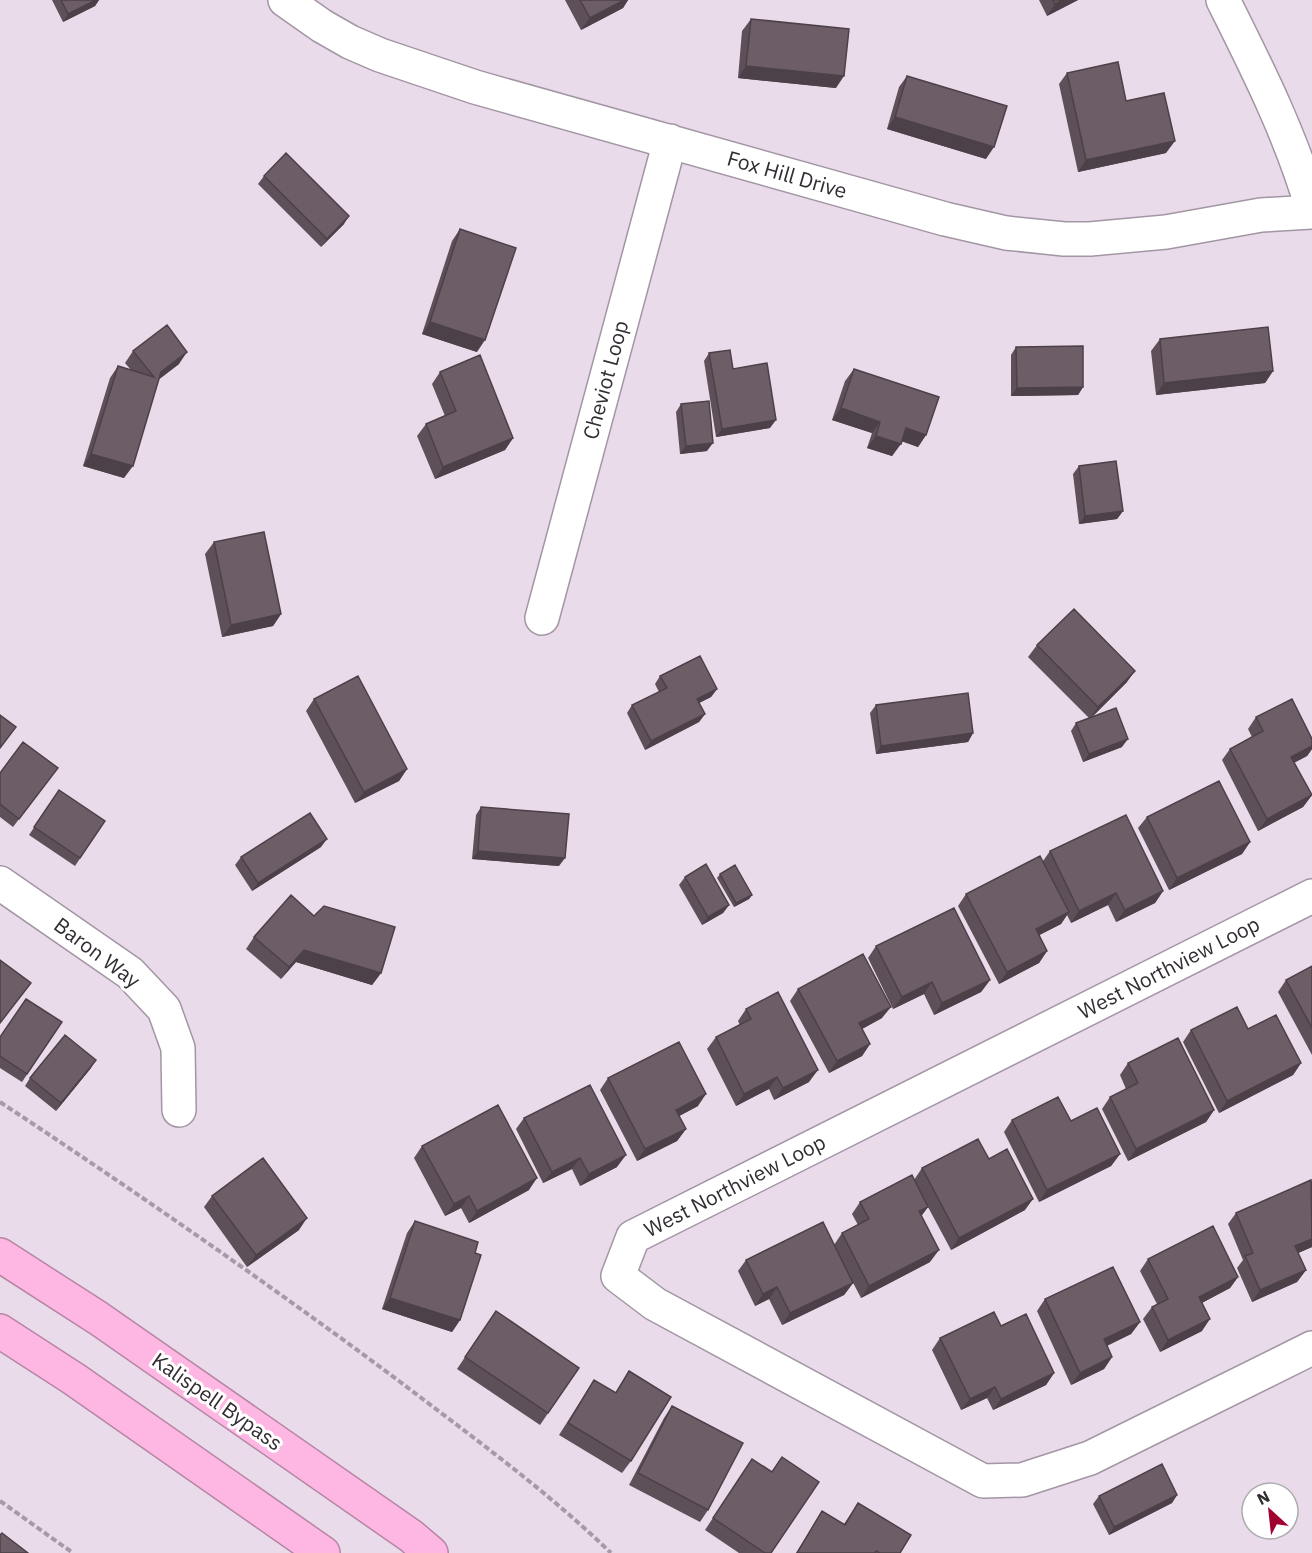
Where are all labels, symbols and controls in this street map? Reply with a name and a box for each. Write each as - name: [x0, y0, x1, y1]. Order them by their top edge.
- street label: Fox Hill Drive: [724, 144, 850, 205]
- street label: Cheviot Loop: [576, 317, 634, 442]
- street label: West Northview Loop: [1073, 909, 1264, 1025]
- street label: Baron Way: [49, 911, 147, 994]
- street label: West Northview Loop: [639, 1127, 830, 1243]
- street label: Kalispell Bypass: [147, 1346, 288, 1457]
- north arrow: [1240, 1481, 1300, 1541]
- text: N: [1253, 1486, 1273, 1509]

